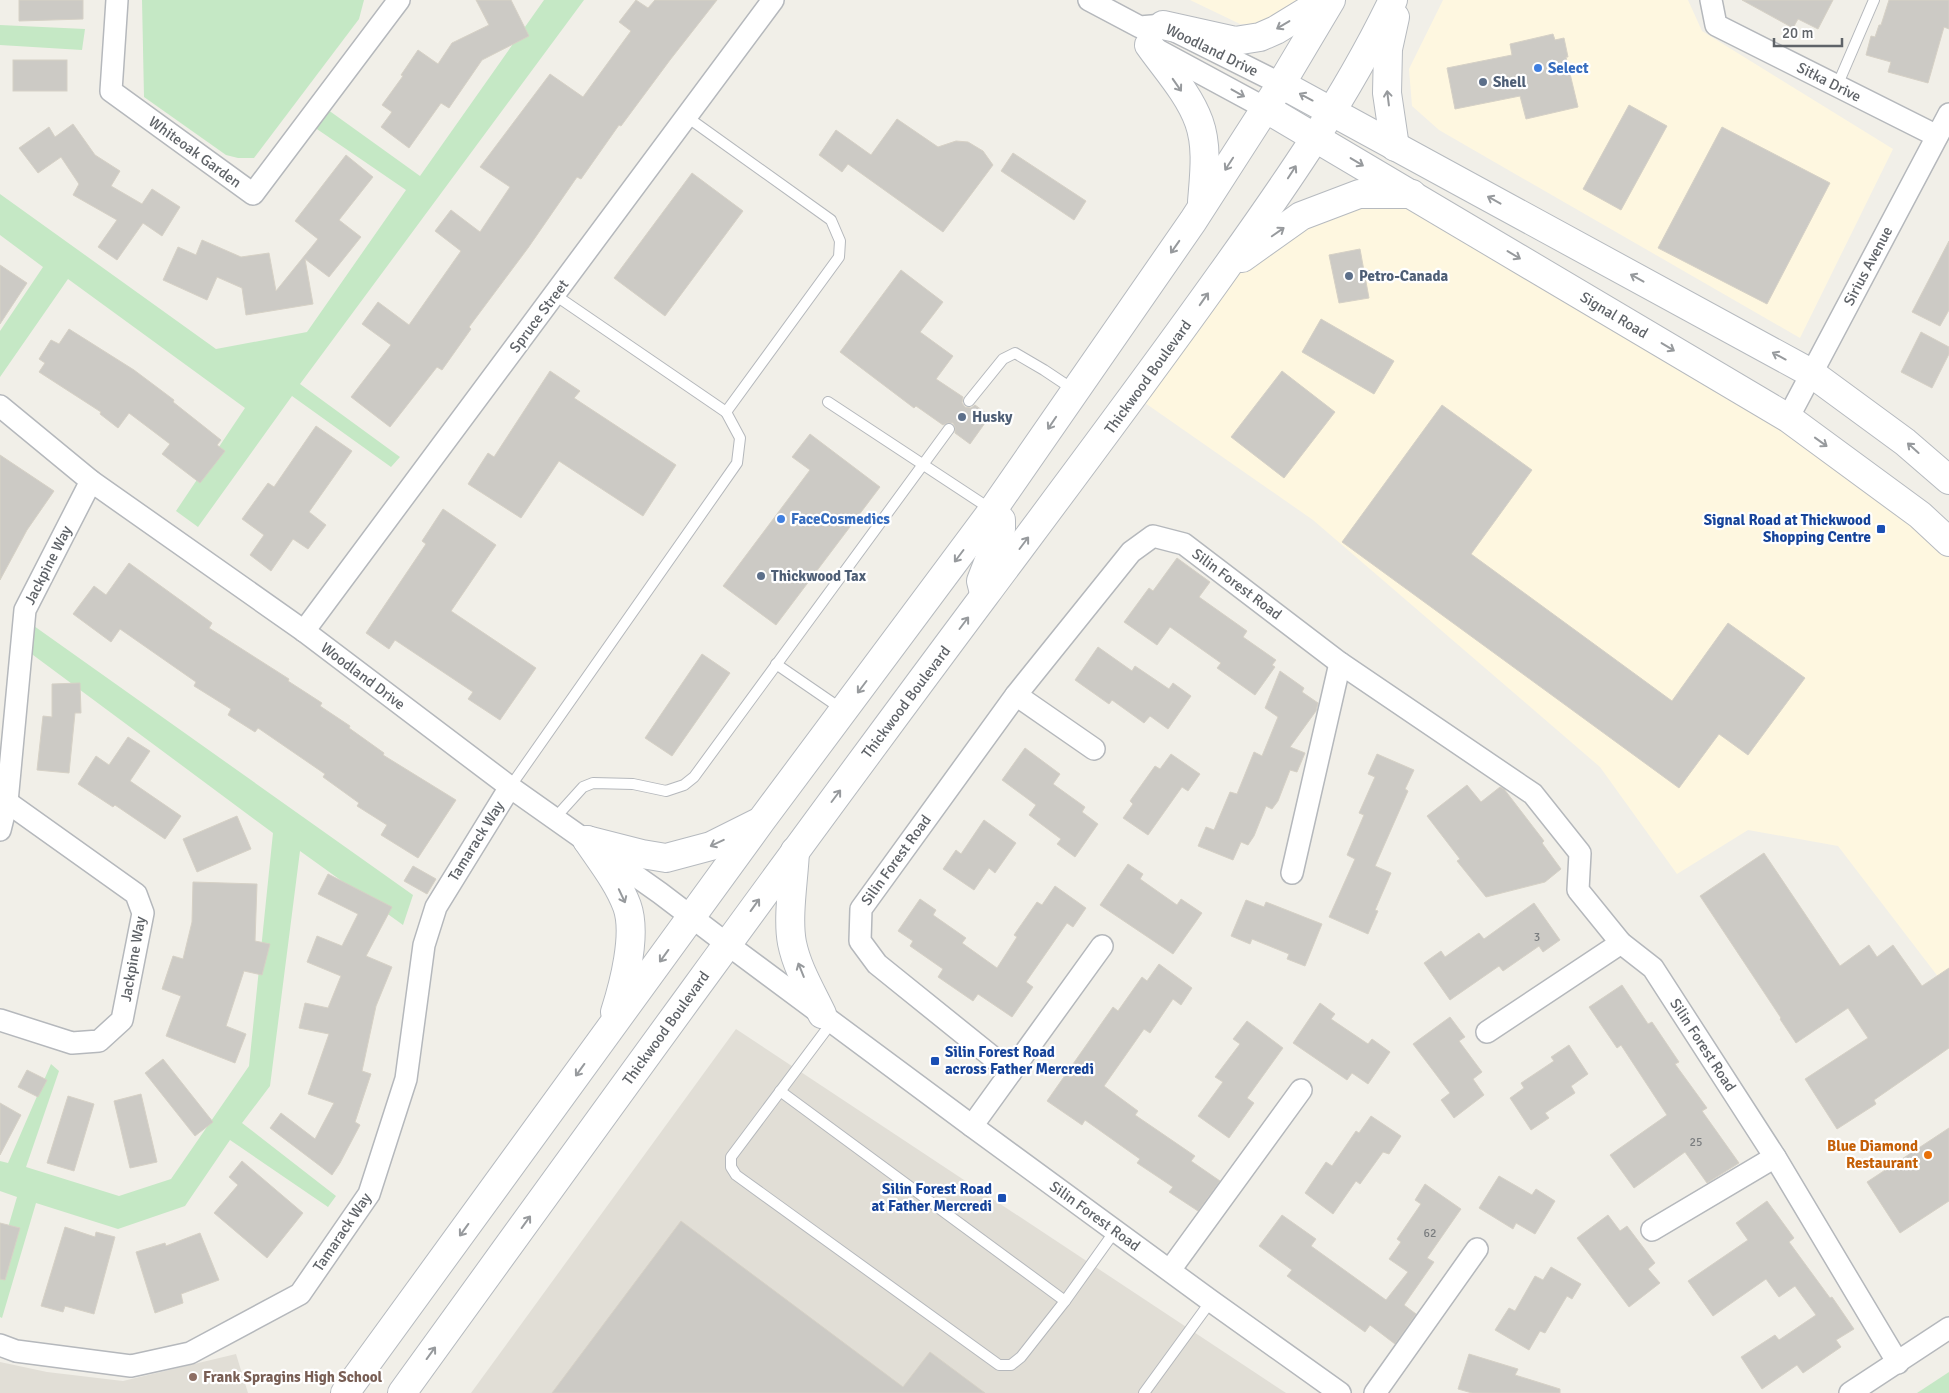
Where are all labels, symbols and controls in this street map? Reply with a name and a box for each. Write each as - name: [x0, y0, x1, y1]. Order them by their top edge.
- scale bar: [1774, 15, 1842, 47]
- street label: Woodland Drive: [1163, 20, 1261, 80]
- one-way arrow: [1277, 21, 1291, 31]
- text: 20 m: [1782, 24, 1813, 42]
- street label: Sitka Drive: [1794, 58, 1864, 106]
- place label: Select: [1548, 59, 1589, 77]
- marker: Select: [1532, 62, 1544, 74]
- place label: Shell: [1493, 73, 1526, 91]
- marker: Shell: [1477, 76, 1489, 88]
- one-way arrow: [1172, 77, 1182, 91]
- one-way arrow: [1230, 88, 1245, 98]
- one-way arrow: [1383, 91, 1393, 107]
- one-way arrow: [1299, 92, 1314, 101]
- street label: Whiteoak Garden: [145, 112, 245, 192]
- one-way arrow: [1224, 156, 1234, 170]
- one-way arrow: [1349, 157, 1363, 167]
- one-way arrow: [1287, 166, 1297, 180]
- one-way arrow: [1487, 195, 1502, 204]
- street label: Sirius Avenue: [1840, 223, 1896, 309]
- one-way arrow: [1271, 227, 1285, 237]
- one-way arrow: [1170, 240, 1180, 254]
- one-way arrow: [1506, 250, 1520, 260]
- place label: Petro-Canada: [1359, 267, 1449, 285]
- marker: Petro-Canada: [1343, 270, 1355, 282]
- one-way arrow: [1629, 273, 1644, 283]
- street label: Spruce Street: [506, 276, 572, 356]
- street label: Signal Road: [1577, 288, 1651, 342]
- one-way arrow: [1199, 292, 1209, 306]
- street label: Thickwood Boulevard: [1101, 317, 1195, 437]
- one-way arrow: [1661, 342, 1675, 352]
- one-way arrow: [1773, 350, 1787, 360]
- place label: Husky: [972, 408, 1013, 426]
- marker: Husky: [956, 411, 968, 423]
- one-way arrow: [1047, 416, 1057, 430]
- one-way arrow: [1814, 437, 1828, 447]
- one-way arrow: [1906, 442, 1919, 454]
- place label: FaceCosmedics: [791, 510, 890, 528]
- place label: Signal Road at Thickwood Shopping Centre: [1704, 511, 1871, 546]
- marker: FaceCosmedics: [775, 513, 787, 525]
- street label: Jackpine Way: [20, 523, 76, 607]
- marker: Signal Road at Thickwood Shopping Centre: [1875, 523, 1887, 535]
- one-way arrow: [1019, 537, 1030, 550]
- street label: Silin Forest Road: [1189, 544, 1285, 624]
- one-way arrow: [954, 549, 964, 563]
- place label: Thickwood Tax: [771, 567, 867, 585]
- marker: Thickwood Tax: [755, 570, 767, 582]
- one-way arrow: [959, 616, 969, 630]
- street label: Woodland Drive: [317, 639, 409, 713]
- street label: Thickwood Boulevard: [858, 642, 954, 762]
- one-way arrow: [857, 680, 867, 694]
- one-way arrow: [831, 789, 841, 803]
- street label: Tamarack Way: [444, 798, 508, 884]
- street label: Silin Forest Road: [857, 811, 935, 909]
- one-way arrow: [710, 838, 725, 848]
- one-way arrow: [618, 888, 627, 903]
- one-way arrow: [750, 899, 761, 912]
- street label: Jackpine Way: [117, 915, 149, 1003]
- house number: 3: [1534, 930, 1540, 945]
- one-way arrow: [659, 949, 669, 963]
- one-way arrow: [796, 963, 805, 978]
- street label: Thickwood Boulevard: [619, 968, 713, 1088]
- street label: Silin Forest Road: [1666, 995, 1740, 1095]
- place label: Silin Forest Road across Father Mercredi: [945, 1043, 1094, 1078]
- marker: Silin Forest Road across Father Mercredi: [929, 1055, 941, 1067]
- one-way arrow: [575, 1063, 585, 1077]
- house number: 25: [1690, 1135, 1702, 1150]
- place label: Blue Diamond Restaurant: [1827, 1137, 1918, 1172]
- marker: Blue Diamond Restaurant: [1922, 1149, 1934, 1161]
- street label: Silin Forest Road: [1046, 1177, 1144, 1255]
- place label: Silin Forest Road at Father Mercredi: [871, 1180, 992, 1215]
- street label: Tamarack Way: [309, 1189, 375, 1275]
- marker: Silin Forest Road at Father Mercredi: [996, 1192, 1008, 1204]
- one-way arrow: [521, 1215, 531, 1229]
- one-way arrow: [459, 1223, 469, 1237]
- house number: 62: [1424, 1226, 1436, 1241]
- one-way arrow: [426, 1347, 436, 1361]
- place label: Frank Spragins High School: [203, 1368, 383, 1386]
- marker: Frank Spragins High School: [187, 1371, 199, 1383]

